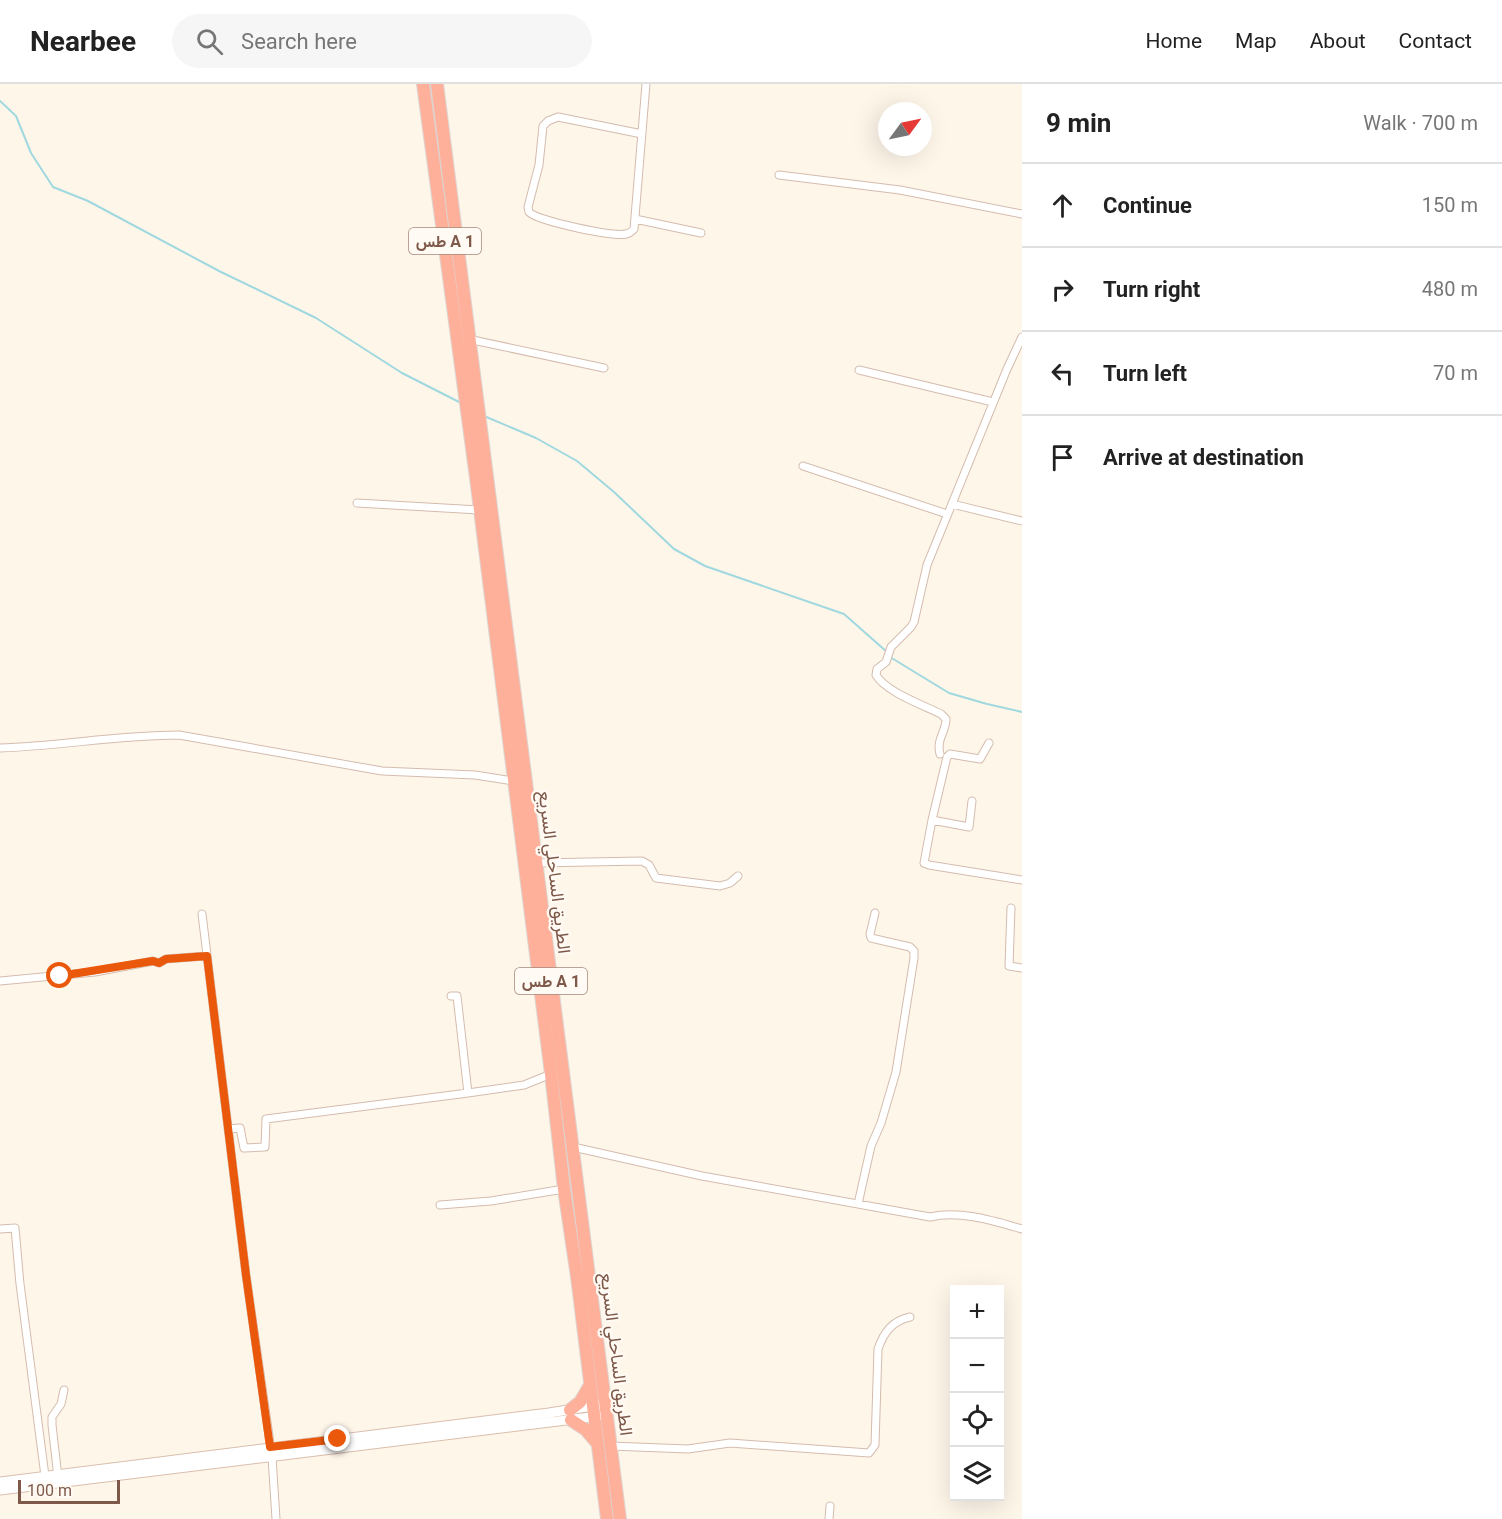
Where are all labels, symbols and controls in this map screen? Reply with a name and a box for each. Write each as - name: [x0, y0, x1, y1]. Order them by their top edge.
- search box: [172, 14, 592, 68]
- text: Nearbee: [30, 25, 136, 58]
- icon: search: [193, 25, 226, 58]
- text: Search here: [241, 29, 357, 54]
- text: Home: [1146, 29, 1202, 53]
- text: Map: [1235, 29, 1277, 53]
- text: About: [1310, 29, 1366, 53]
- text: Contact: [1399, 29, 1472, 53]
- north arrow: [878, 102, 932, 156]
- text: 9 min: [1046, 108, 1111, 138]
- text: Walk · 700 m: [1363, 111, 1478, 135]
- icon: ahead: [1046, 189, 1079, 222]
- text: Continue: [1103, 193, 1192, 218]
- text: 150 m: [1422, 193, 1478, 217]
- road number: طس A 1: [409, 228, 481, 254]
- icon: right: [1046, 273, 1079, 306]
- text: Turn right: [1103, 277, 1200, 302]
- text: 480 m: [1422, 277, 1478, 301]
- icon: left: [1046, 357, 1079, 390]
- text: Turn left: [1103, 361, 1187, 386]
- text: 70 m: [1433, 361, 1478, 385]
- icon: arrive: [1046, 441, 1079, 474]
- text: Arrive at destination: [1103, 445, 1304, 470]
- street label: الطريق الساحلي السريع: [530, 789, 575, 956]
- route start: [46, 962, 72, 988]
- road number: طس A 1: [515, 968, 587, 994]
- street label: الطريق الساحلي السريع: [592, 1271, 637, 1438]
- map controls: [950, 1285, 1004, 1501]
- button: +: [950, 1285, 1004, 1339]
- button: −: [950, 1339, 1004, 1393]
- button: locate: [950, 1393, 1004, 1447]
- route end: [324, 1425, 350, 1451]
- button: layers: [950, 1447, 1004, 1501]
- scale bar: [18, 1477, 120, 1504]
- text: 100 m: [27, 1481, 72, 1500]

